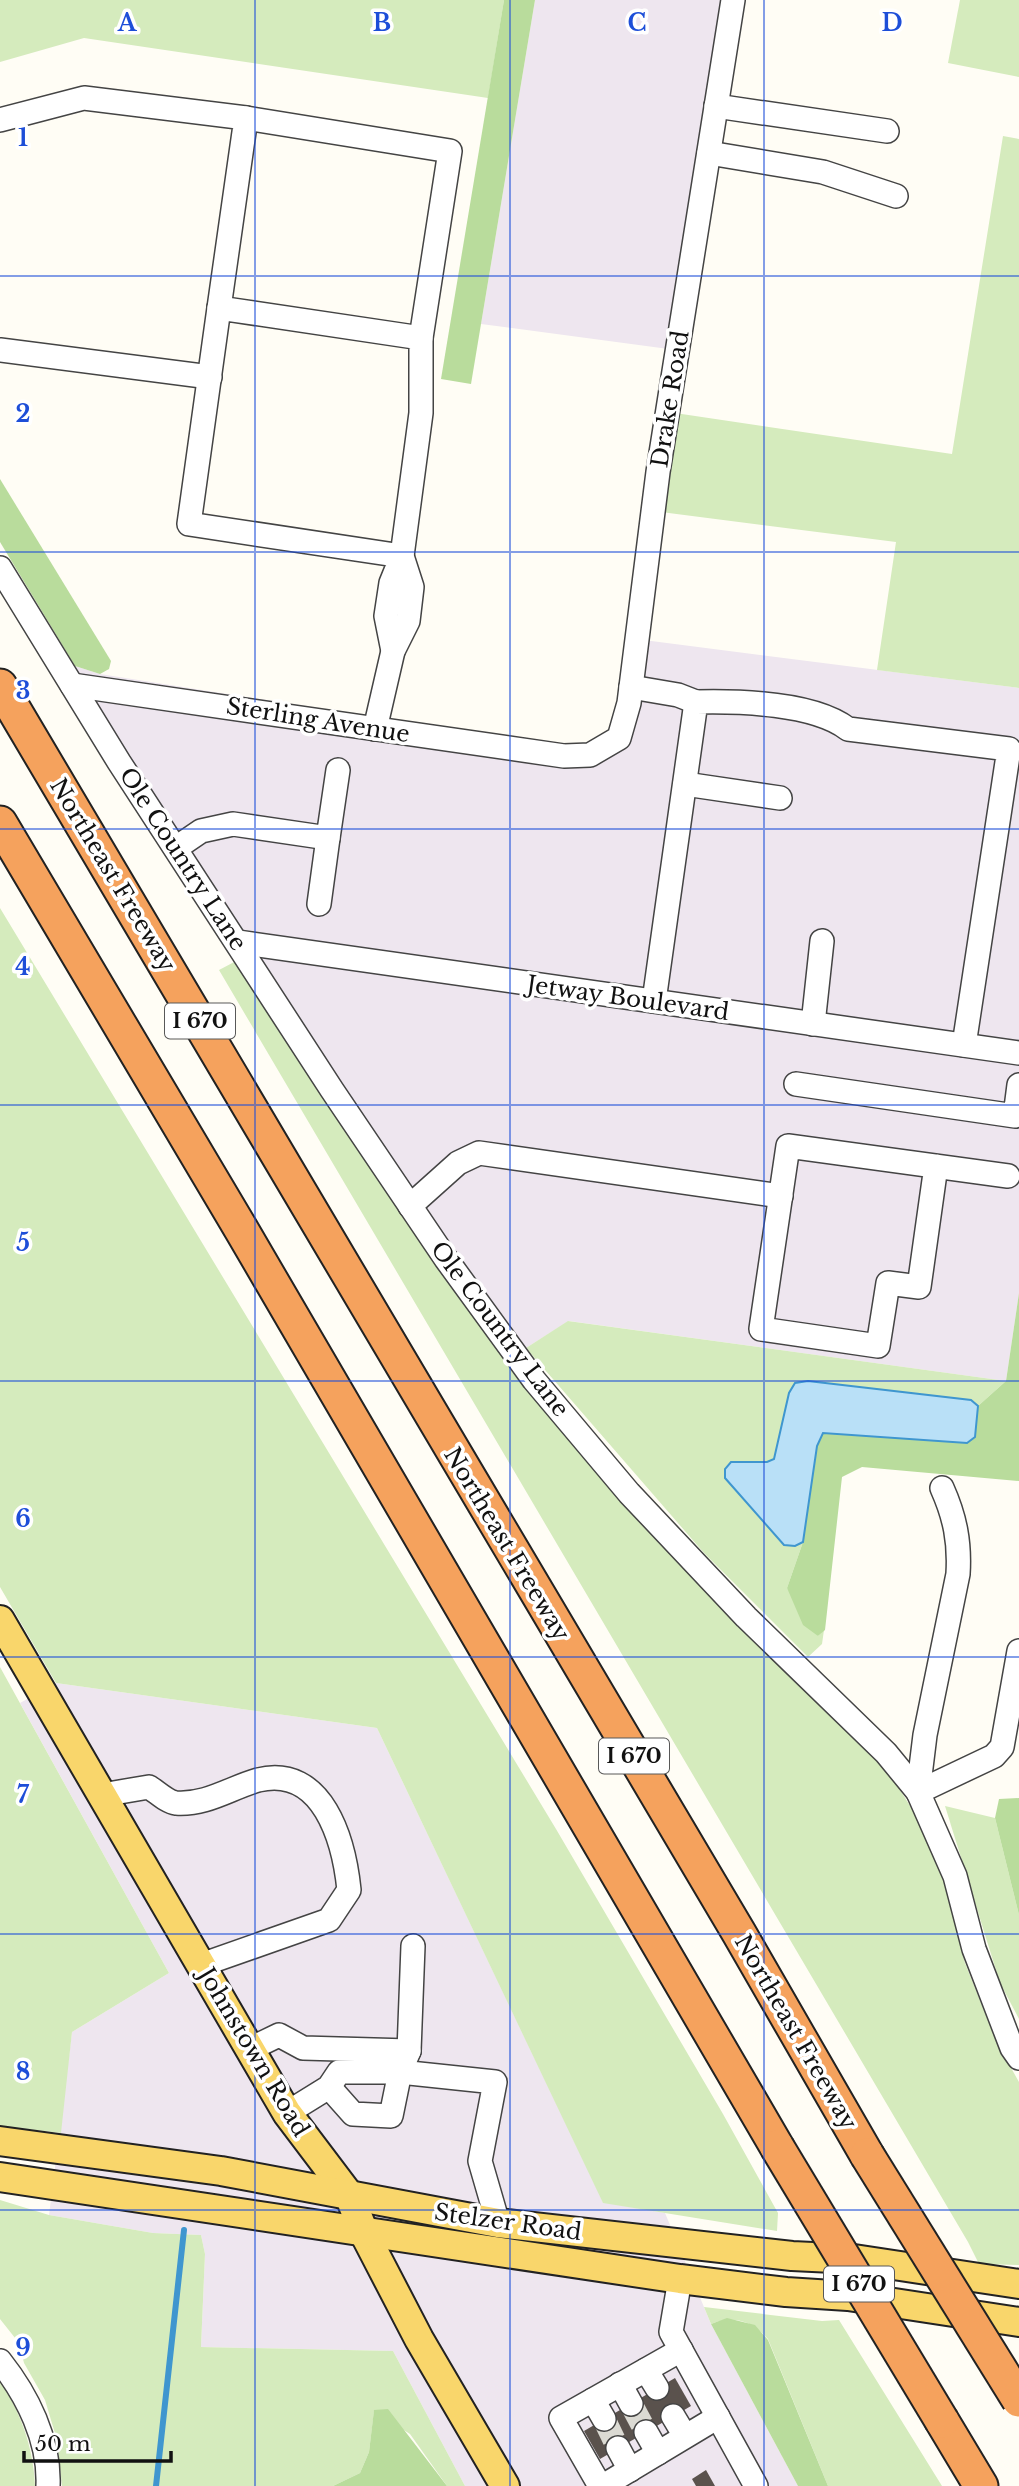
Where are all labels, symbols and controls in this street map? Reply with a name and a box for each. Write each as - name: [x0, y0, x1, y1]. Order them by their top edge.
- text: A: [117, 9, 138, 37]
- text: B: [373, 9, 391, 37]
- text: C: [628, 9, 646, 37]
- text: D: [881, 9, 903, 37]
- text: 1: [18, 124, 28, 152]
- street label: Drake Road: [645, 328, 695, 470]
- text: 2: [16, 400, 30, 428]
- text: 3: [16, 677, 30, 705]
- street label: Sterling Avenue: [224, 692, 412, 748]
- street label: Ole Country Lane: [113, 762, 253, 956]
- street label: Northeast Freeway: [44, 773, 182, 977]
- text: 4: [15, 953, 31, 981]
- street label: Jetway Boulevard: [522, 970, 731, 1026]
- road number: I 670: [165, 1004, 235, 1038]
- text: 5: [16, 1229, 30, 1257]
- street label: Ole Country Lane: [425, 1236, 575, 1422]
- street label: Northeast Freeway: [438, 1442, 576, 1646]
- text: 6: [15, 1505, 31, 1533]
- road number: I 670: [599, 1738, 669, 1774]
- text: 7: [17, 1781, 30, 1809]
- street label: Northeast Freeway: [729, 1930, 863, 2135]
- street label: Johnstown Road: [191, 1960, 315, 2142]
- text: 8: [16, 2058, 30, 2086]
- street label: Stelzer Road: [433, 2198, 583, 2246]
- road number: I 670: [824, 2266, 894, 2302]
- text: 9: [15, 2334, 31, 2362]
- scale bar: [24, 2420, 172, 2464]
- text: 50 m: [35, 2431, 91, 2457]

